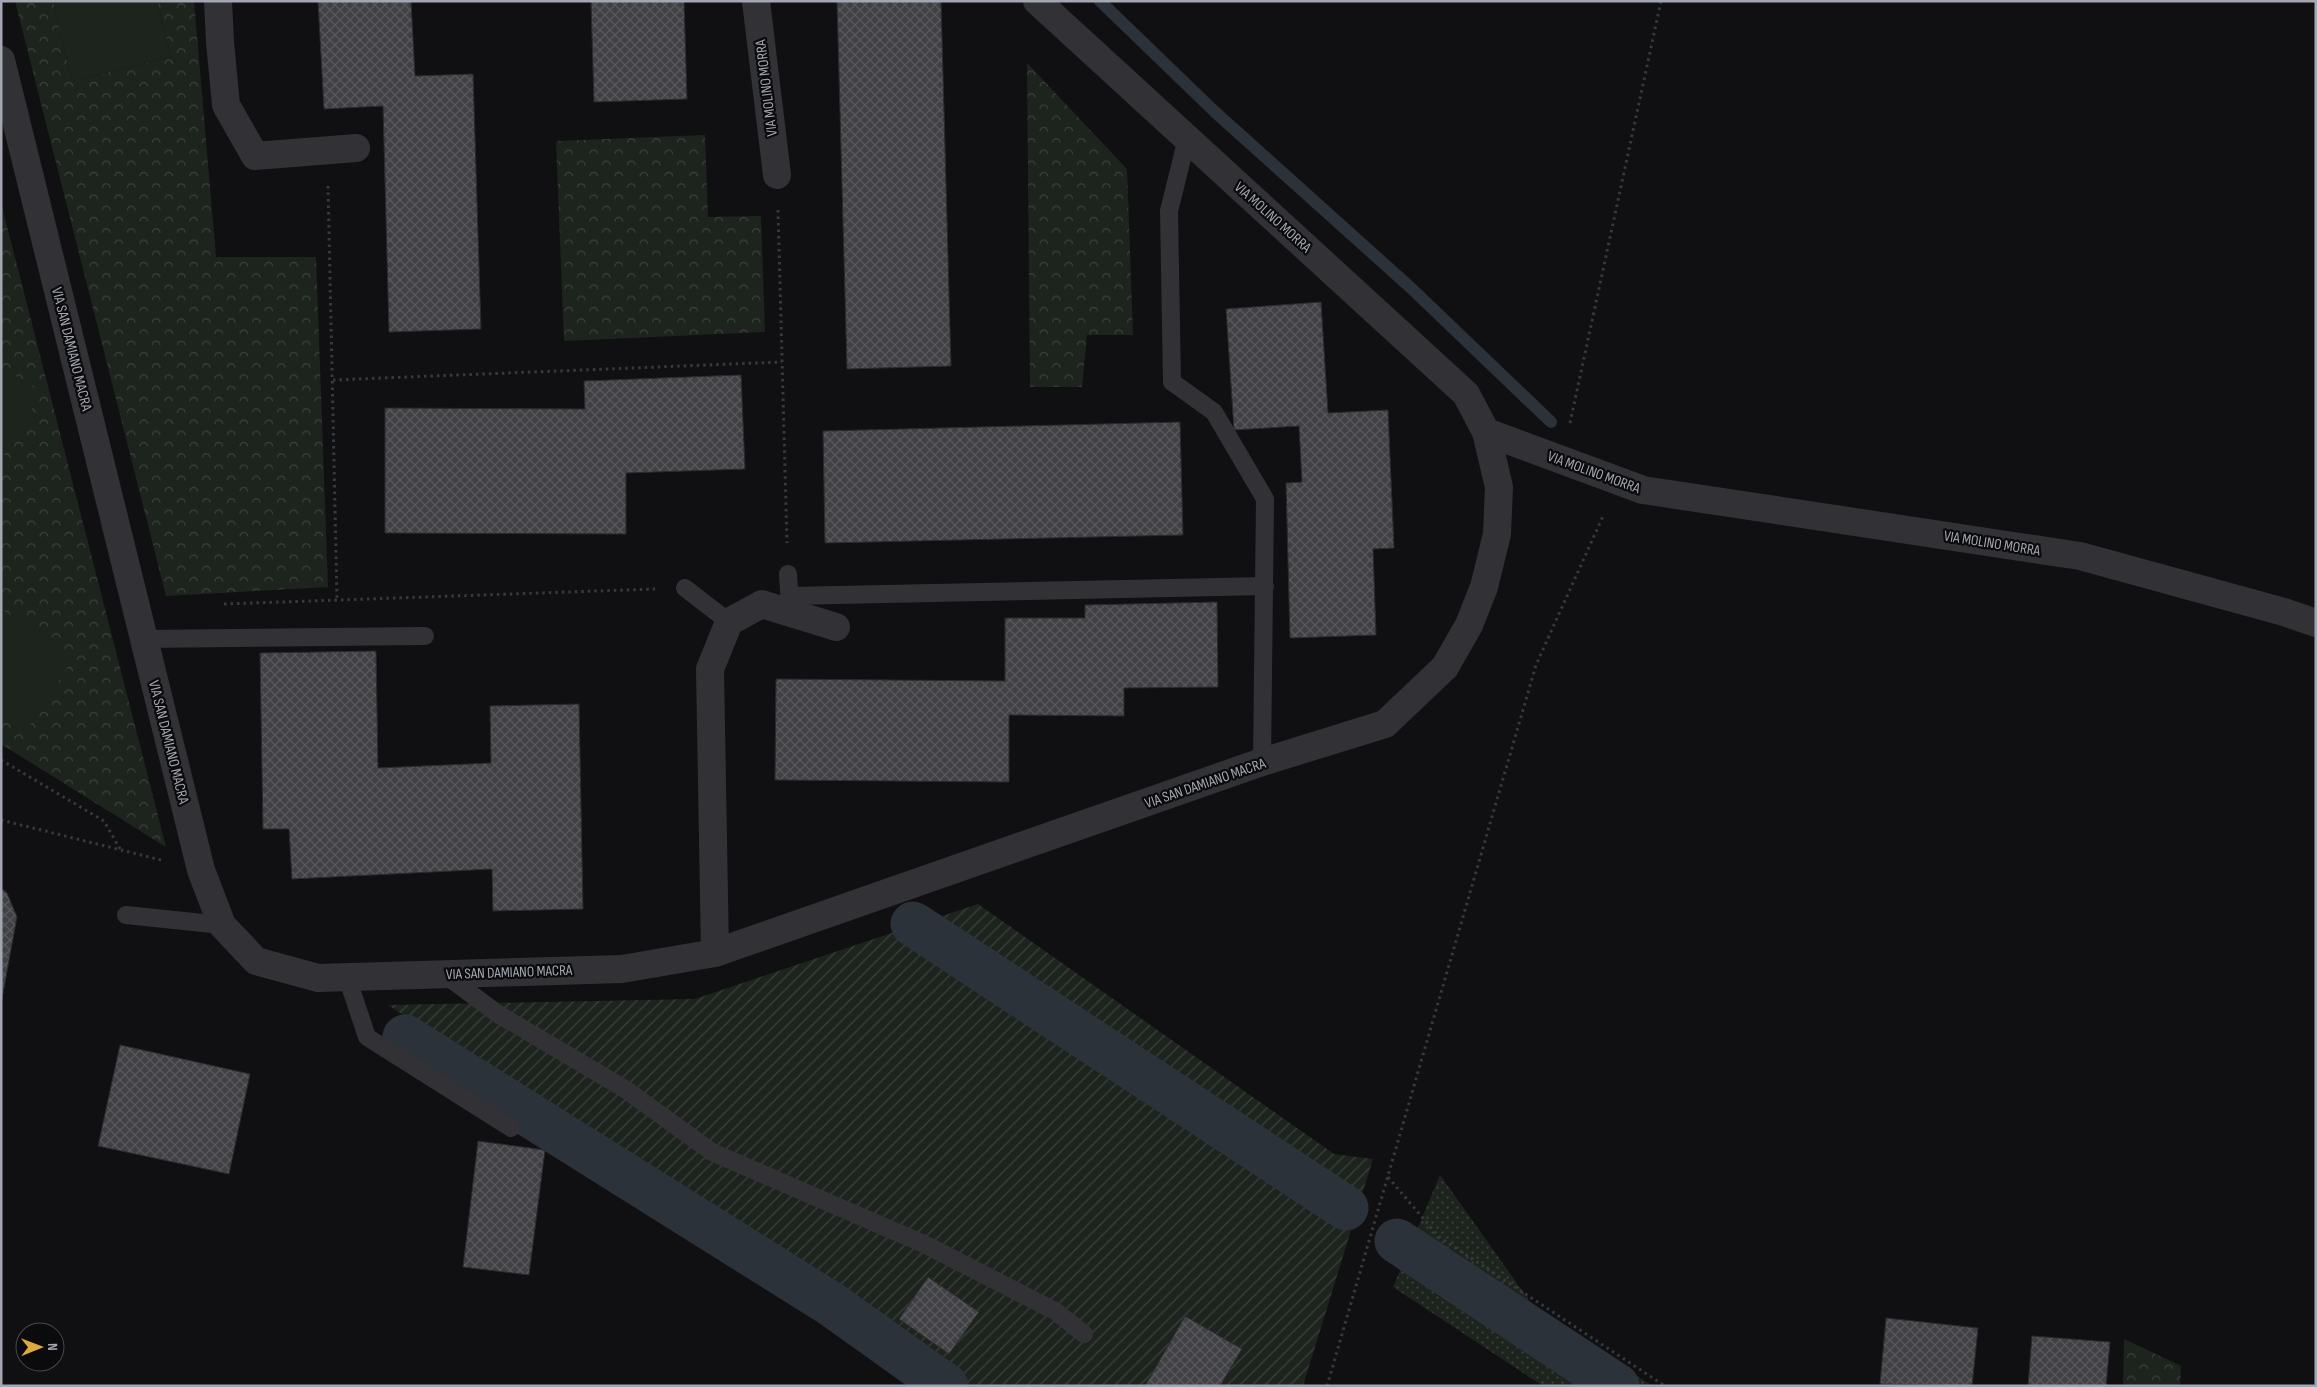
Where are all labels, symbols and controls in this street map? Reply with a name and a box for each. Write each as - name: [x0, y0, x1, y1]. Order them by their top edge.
- street label: VIA MOLINO MORRA: [751, 38, 782, 137]
- street label: VIA MOLINO MORRA: [1230, 178, 1316, 257]
- street label: VIA SAN DAMIANO MACRA: [47, 285, 96, 413]
- street label: VIA MOLINO MORRA: [1545, 447, 1643, 498]
- street label: VIA MOLINO MORRA: [1942, 526, 2042, 561]
- street label: VIA SAN DAMIANO MACRA: [144, 678, 193, 806]
- street label: VIA SAN DAMIANO MACRA: [1142, 754, 1269, 813]
- street label: VIA SAN DAMIANO MACRA: [445, 961, 573, 984]
- north arrow: [15, 1322, 65, 1372]
- text: N: [44, 1343, 61, 1351]

